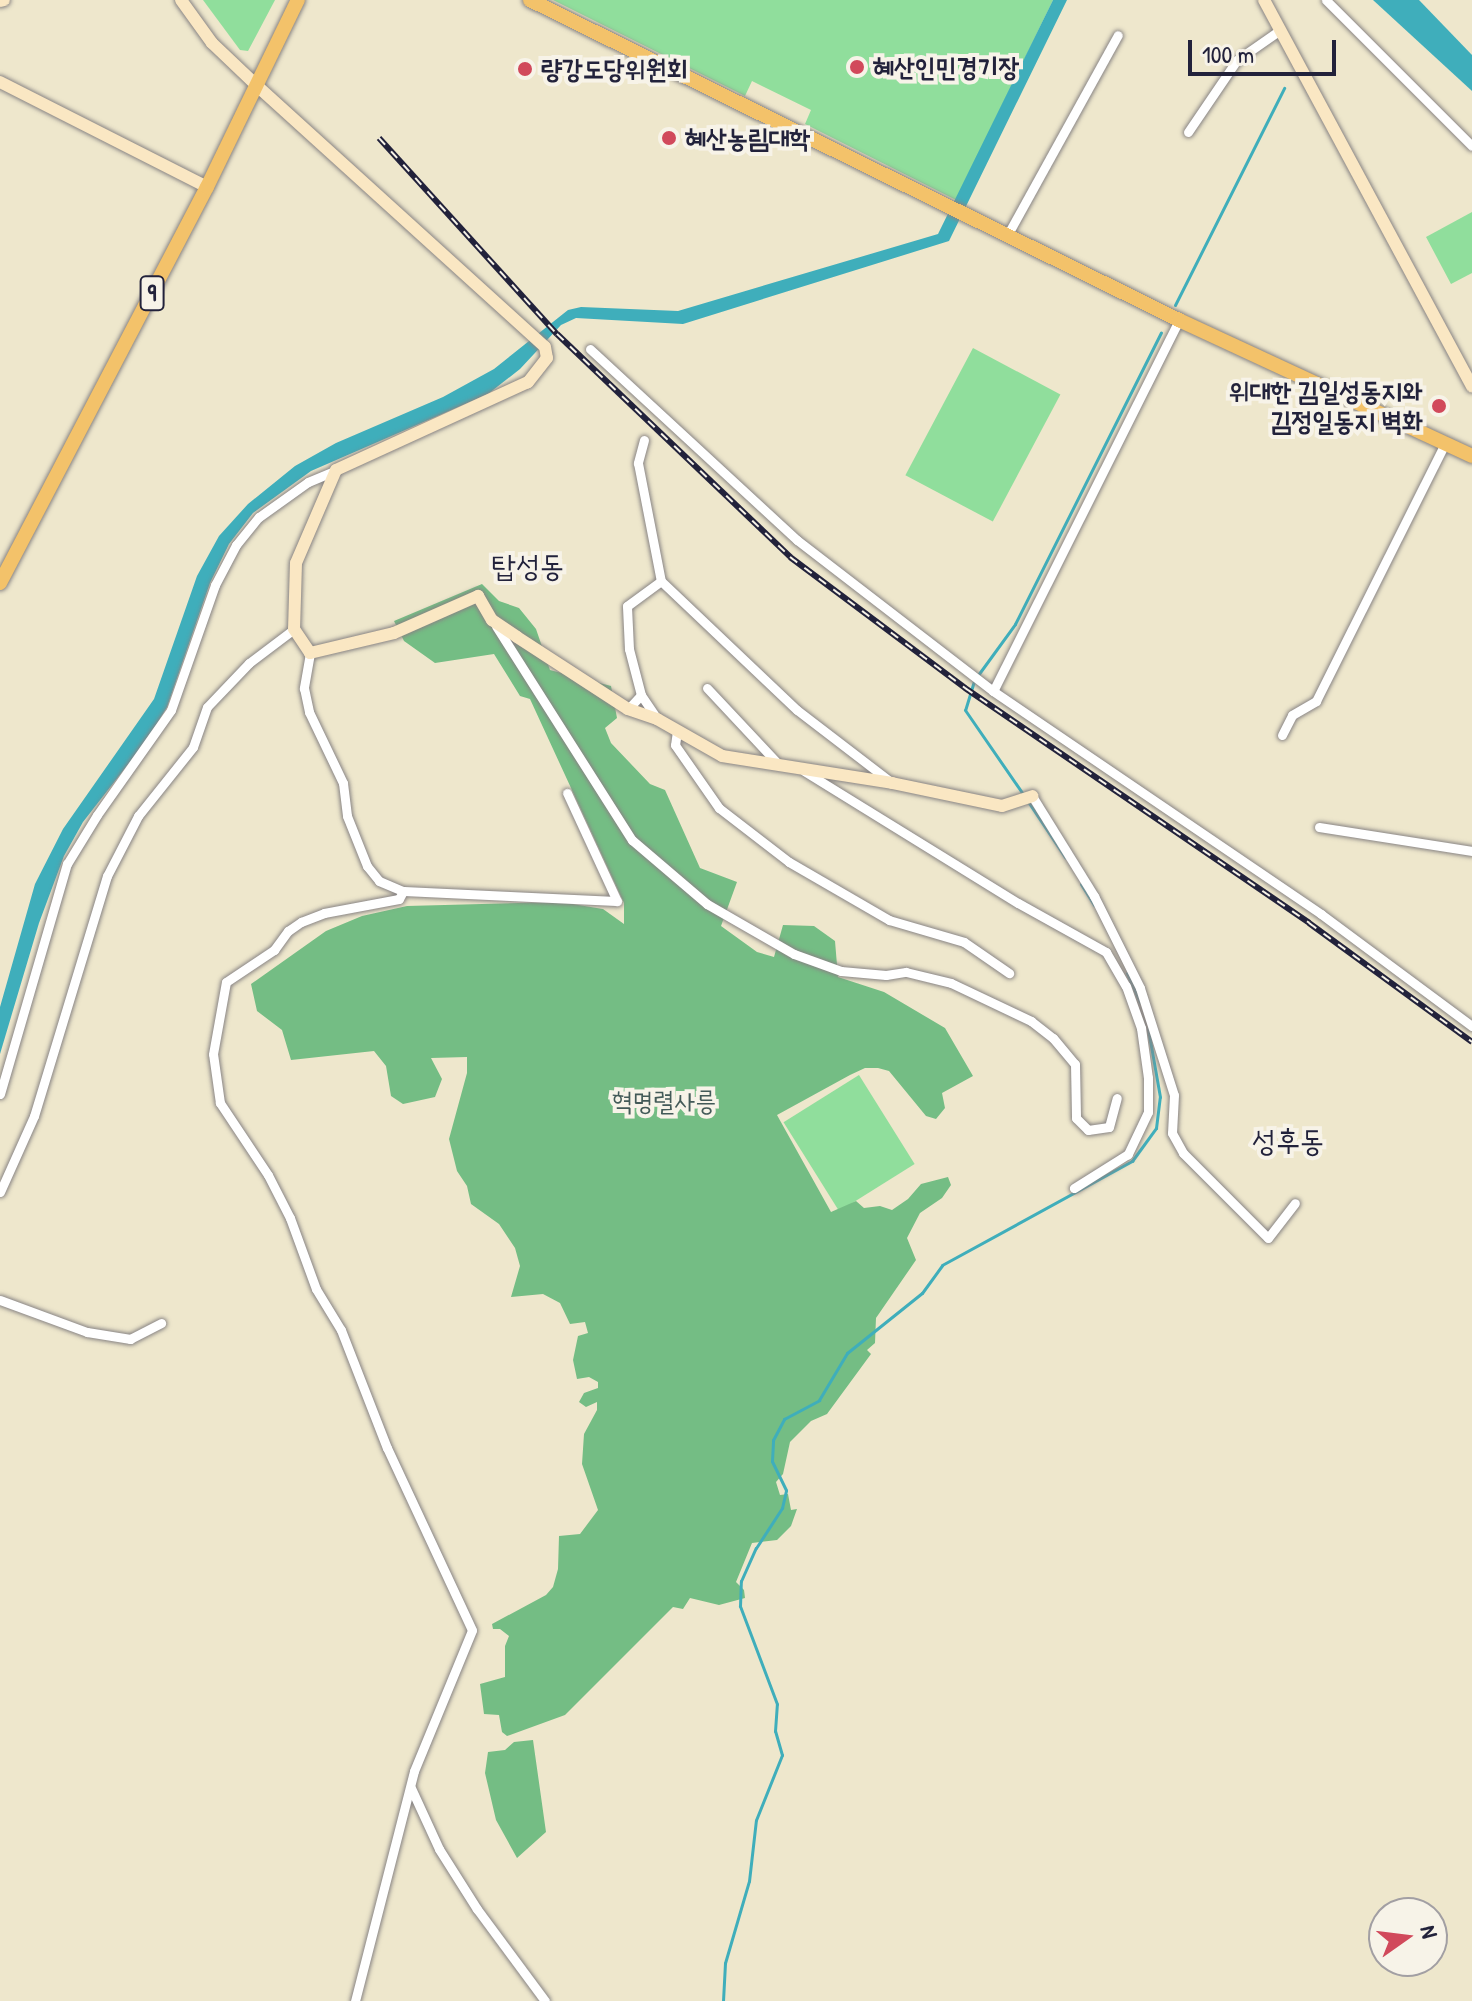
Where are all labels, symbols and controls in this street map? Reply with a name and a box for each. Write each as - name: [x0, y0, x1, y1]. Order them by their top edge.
- scale bar: [1192, 24, 1340, 74]
- text: 100 m: [1202, 38, 1254, 70]
- place label: 혜산인민경기장: [873, 51, 1019, 83]
- place label: 량강도당위원회: [541, 53, 687, 85]
- marker: 혜산인민경기장: [848, 58, 866, 76]
- marker: 량강도당위원회: [516, 60, 534, 78]
- place label: 혜산농림대학: [685, 122, 811, 154]
- marker: 혜산농림대학: [660, 129, 678, 147]
- road number: 9: [138, 273, 166, 313]
- place label: 위대한 김일성동지와 김정일동지 벽화: [1229, 375, 1423, 436]
- marker: 위대한 김일성동지와 김정일동지 벽화: [1430, 397, 1448, 415]
- district label: 탑성동: [492, 547, 564, 583]
- park label: 혁명렬사릉: [612, 1085, 716, 1117]
- district label: 성후동: [1252, 1122, 1324, 1158]
- north arrow: [1368, 1897, 1448, 1977]
- text: N: [1413, 1922, 1445, 1941]

